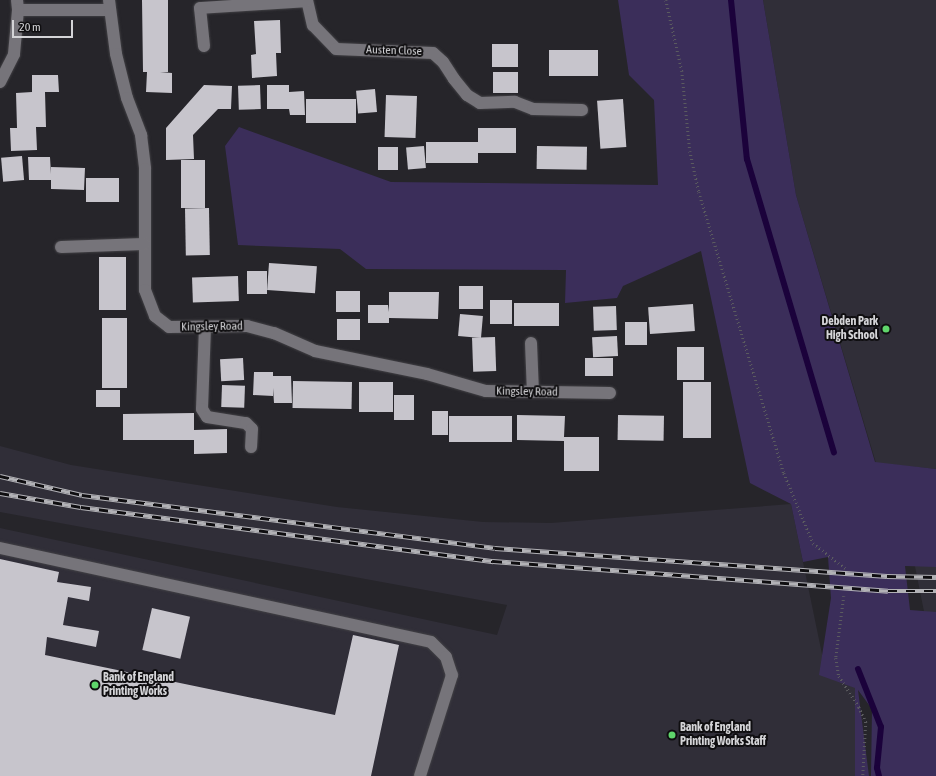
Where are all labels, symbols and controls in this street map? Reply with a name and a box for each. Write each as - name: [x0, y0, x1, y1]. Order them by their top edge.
- scale bar: [14, 12, 75, 38]
- text: 20 m: [19, 20, 41, 34]
- street label: Austen Close: [366, 43, 422, 59]
- place label: Debden Park High School: [822, 315, 878, 343]
- street label: Kingsley Road: [181, 319, 243, 335]
- marker: Debden Park High School: [881, 324, 891, 334]
- street label: Kingsley Road: [496, 384, 558, 400]
- place label: Bank of England Printing Works: [103, 671, 174, 699]
- marker: Bank of England Printing Works: [90, 680, 100, 690]
- place label: Bank of England Printing Works Staff: [680, 721, 766, 749]
- marker: Bank of England Printing Works Staff: [667, 730, 677, 740]

